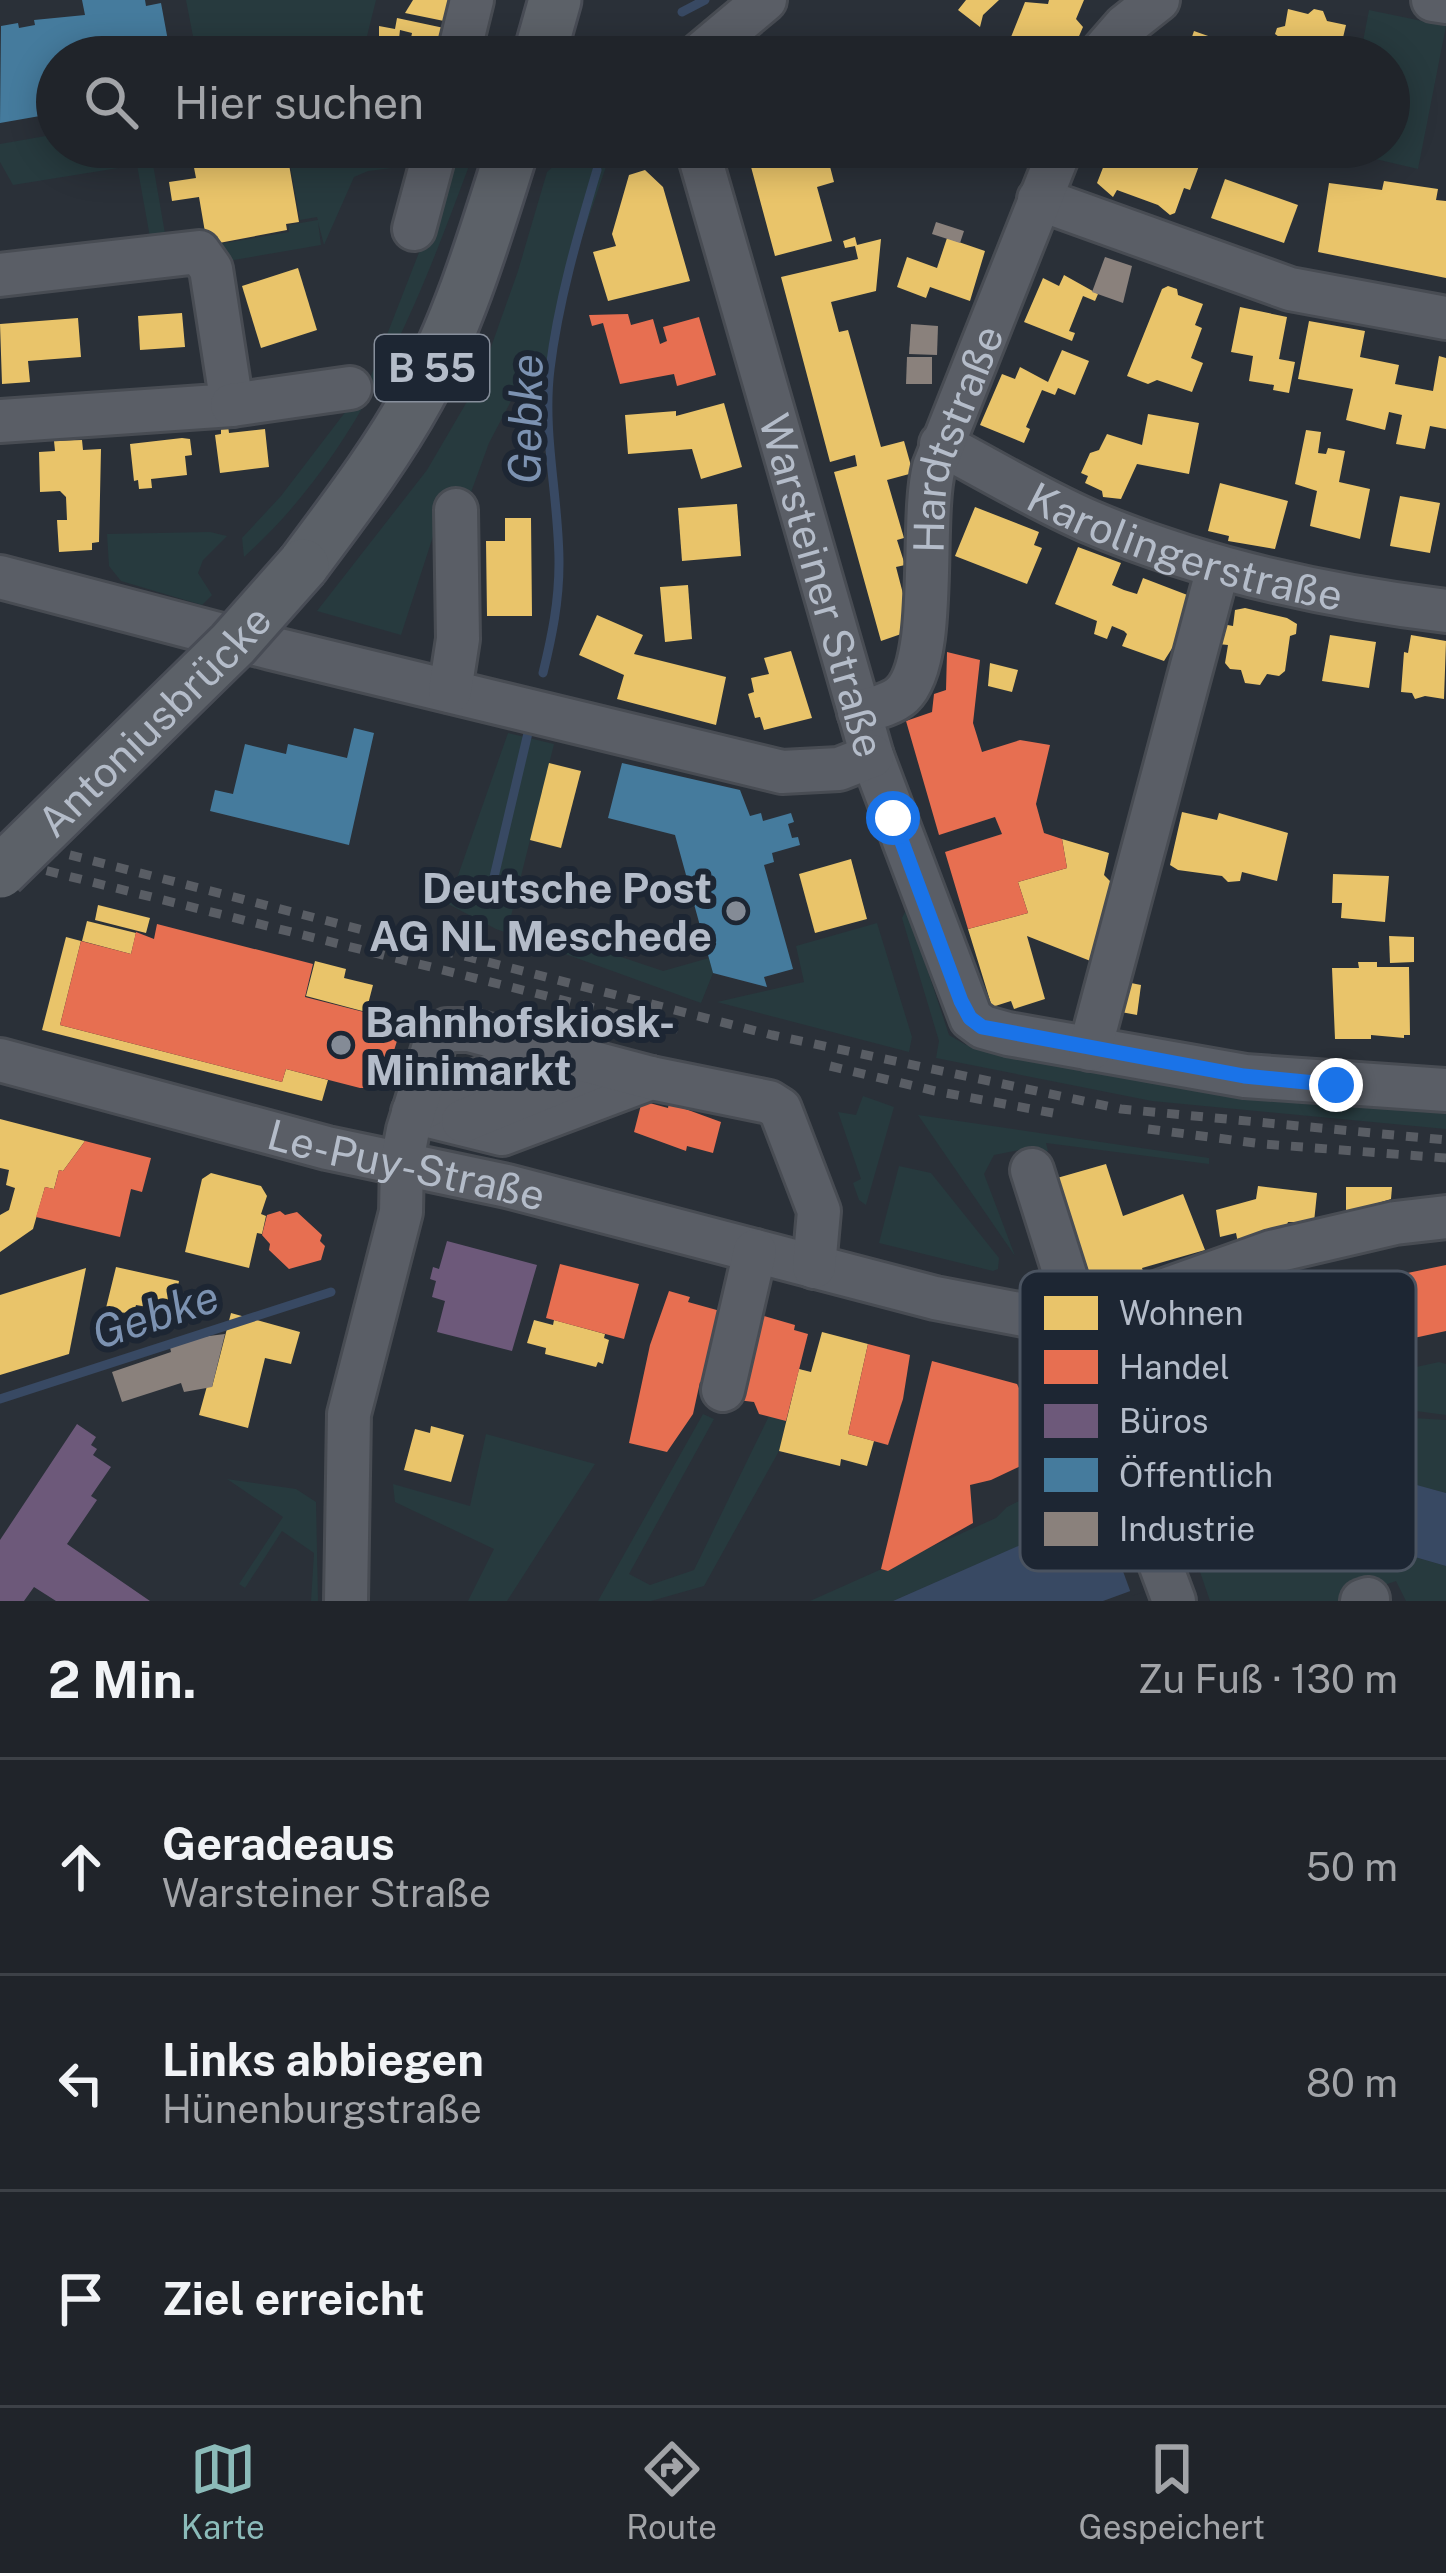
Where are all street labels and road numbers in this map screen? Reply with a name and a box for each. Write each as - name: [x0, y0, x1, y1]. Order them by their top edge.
- street label: Hardtstraße: [903, 318, 1012, 553]
- road number: B 55: [375, 335, 489, 401]
- street label: Warsteiner Straße: [750, 408, 895, 762]
- street label: Karolingerstraße: [1020, 471, 1347, 619]
- street label: Antoniusbrücke: [27, 595, 280, 846]
- street label: Le-Puy-Straße: [263, 1109, 551, 1220]

